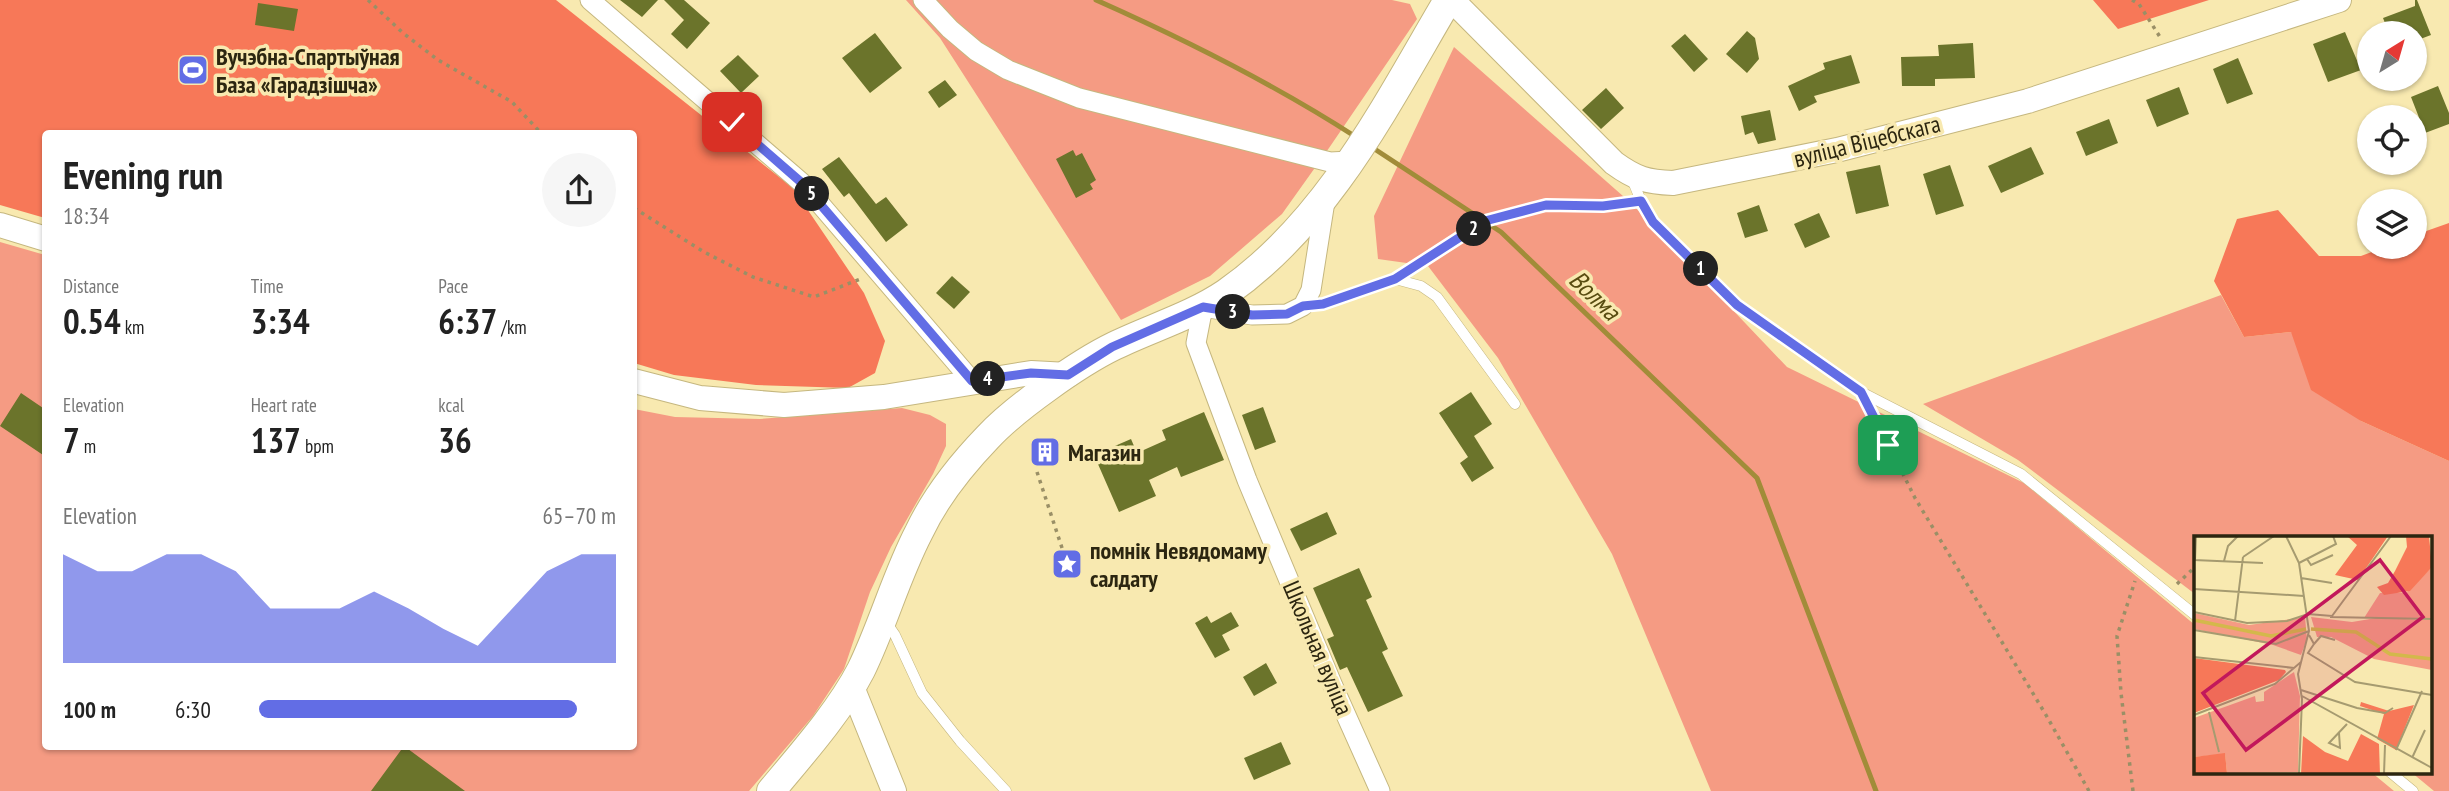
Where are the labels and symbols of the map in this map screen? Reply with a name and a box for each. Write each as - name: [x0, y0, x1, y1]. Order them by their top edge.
- north arrow: [2357, 21, 2427, 91]
- place label: Вучэбна-Спартыўная База «Гарадзішча»: [216, 41, 400, 100]
- sports icon: Вучэбна-Спартыўная База «Гарадзішча»: [176, 53, 210, 87]
- pin: [702, 92, 762, 152]
- street label: вуліца Віцебскага: [1790, 108, 1944, 174]
- pin: 5: [794, 176, 830, 212]
- pin: 2: [1456, 212, 1492, 246]
- pin: 1: [1684, 252, 1718, 286]
- water label: Волма: [1563, 263, 1628, 328]
- pin: 3: [1216, 294, 1250, 330]
- pin: 4: [970, 362, 1006, 396]
- pin: [1858, 415, 1918, 475]
- building icon: Магазин: [1028, 435, 1062, 469]
- place label: Магазин: [1068, 437, 1141, 468]
- place label: помнік Невядомаму салдату: [1090, 535, 1267, 594]
- inset map: [2194, 536, 2432, 774]
- place icon: помнік Невядомаму салдату: [1050, 547, 1084, 581]
- street label: Школьная вуліца: [1276, 576, 1360, 720]

